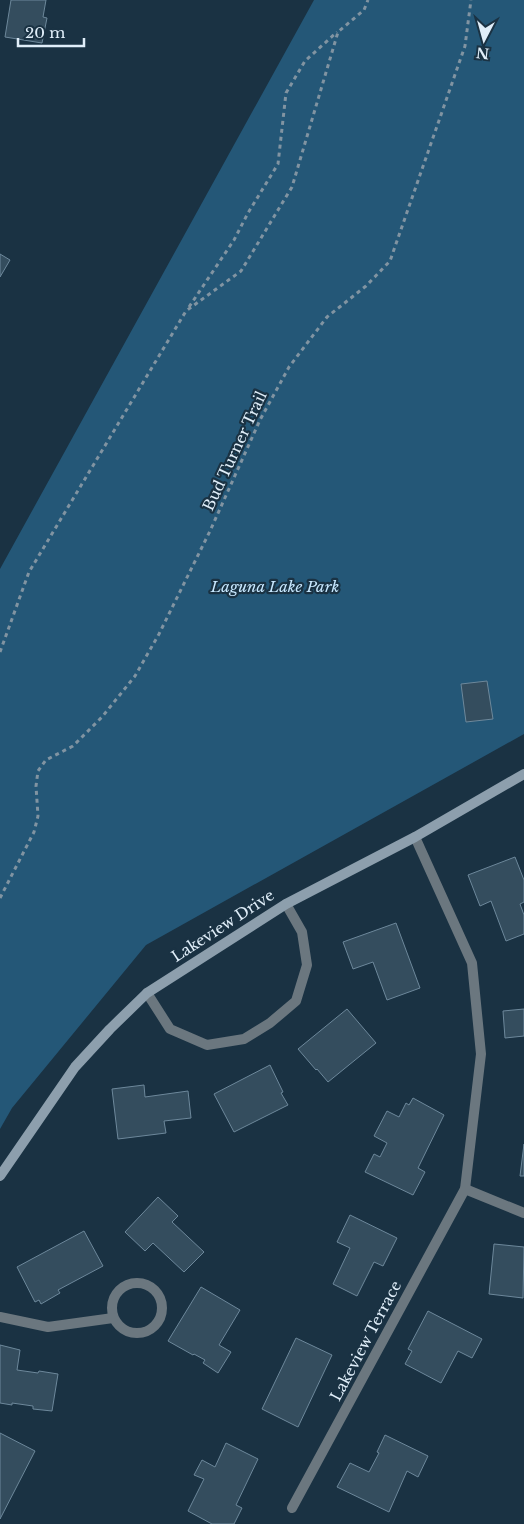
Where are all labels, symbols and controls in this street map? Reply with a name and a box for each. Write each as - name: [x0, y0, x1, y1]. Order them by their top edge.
- scale bar: [18, 15, 84, 47]
- north arrow: [459, 15, 509, 65]
- text: 20 m: [25, 23, 65, 42]
- text: N: [475, 43, 490, 63]
- street label: Bud Turner Trail: [199, 388, 271, 514]
- park label: Laguna Lake Park: [210, 577, 339, 596]
- street label: Lakeview Drive: [168, 885, 278, 966]
- street label: Lakeview Terrace: [326, 1277, 405, 1404]

